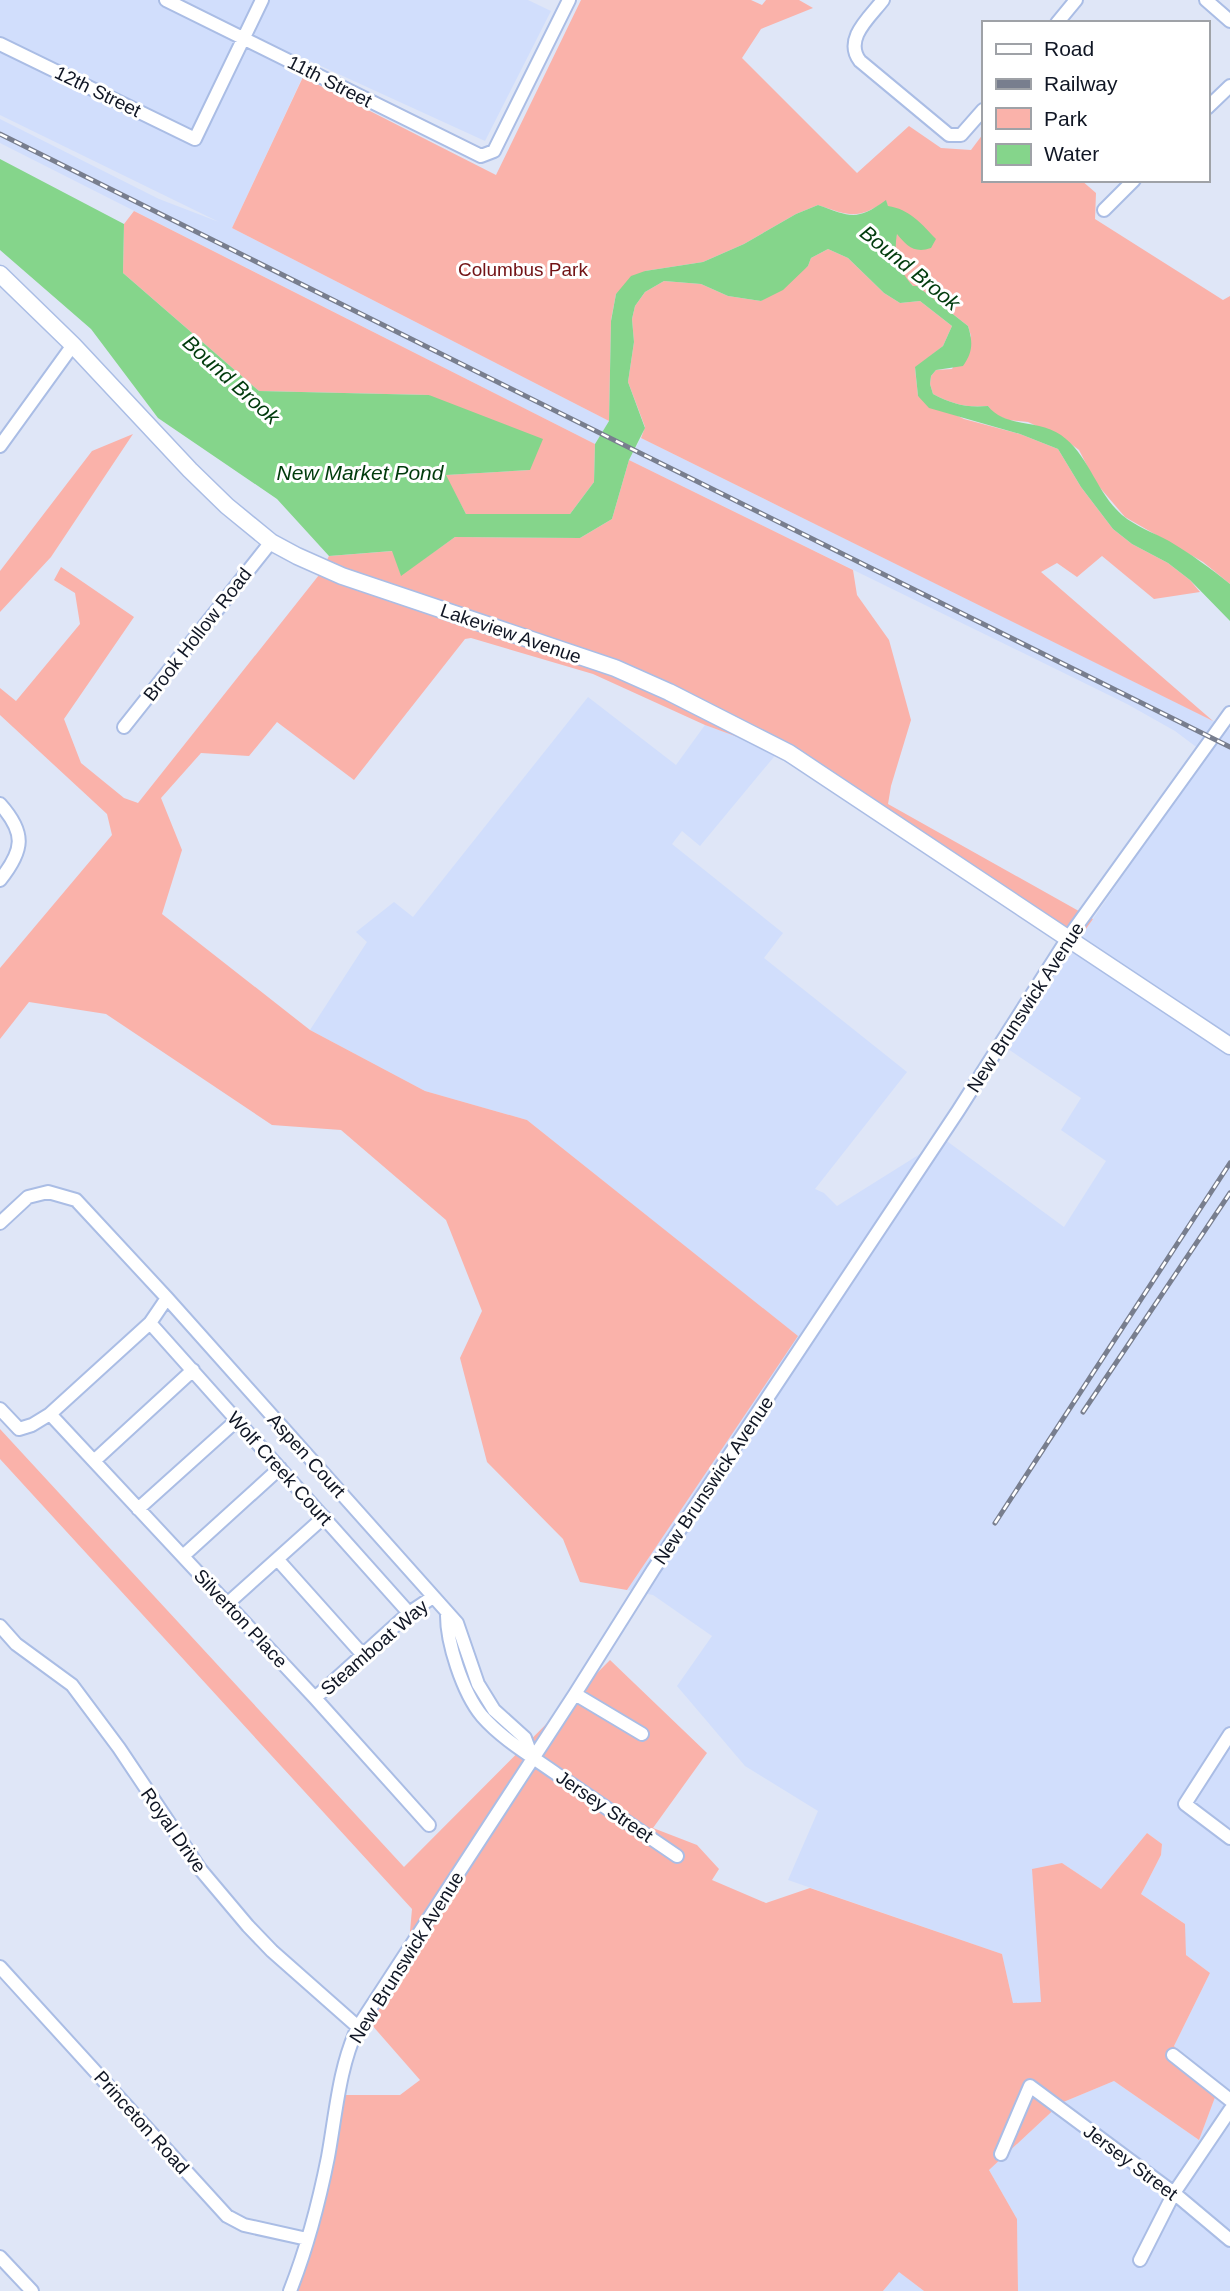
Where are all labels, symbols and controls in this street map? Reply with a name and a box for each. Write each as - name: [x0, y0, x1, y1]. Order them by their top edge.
- legend: [982, 21, 1209, 182]
- text: Road: [1044, 37, 1094, 60]
- street label: 11th Street: [284, 51, 376, 112]
- street label: 12th Street: [51, 62, 145, 122]
- text: Railway: [1044, 72, 1118, 95]
- text: Park: [1044, 107, 1088, 130]
- text: Water: [1044, 142, 1099, 165]
- water label: Bound Brook: [856, 220, 966, 316]
- park label: Columbus Park: [458, 259, 588, 280]
- water label: Bound Brook: [179, 330, 285, 430]
- water label: New Market Pond: [277, 461, 445, 484]
- street label: Brook Hollow Road: [139, 564, 256, 705]
- street label: Lakeview Avenue: [438, 600, 584, 667]
- street label: New Brunswick Avenue: [963, 918, 1088, 1096]
- street label: New Brunswick Avenue: [649, 1392, 778, 1568]
- street label: Wolf Creek Court: [223, 1407, 337, 1530]
- street label: Aspen Court: [263, 1409, 350, 1502]
- street label: Silverton Place: [190, 1565, 292, 1672]
- street label: Steamboat Way: [317, 1595, 432, 1699]
- street label: Jersey Street: [552, 1766, 658, 1847]
- street label: Royal Drive: [137, 1784, 210, 1877]
- street label: New Brunswick Avenue: [345, 1868, 468, 2047]
- street label: Princeton Road: [90, 2067, 193, 2178]
- street label: Jersey Street: [1080, 2120, 1182, 2205]

